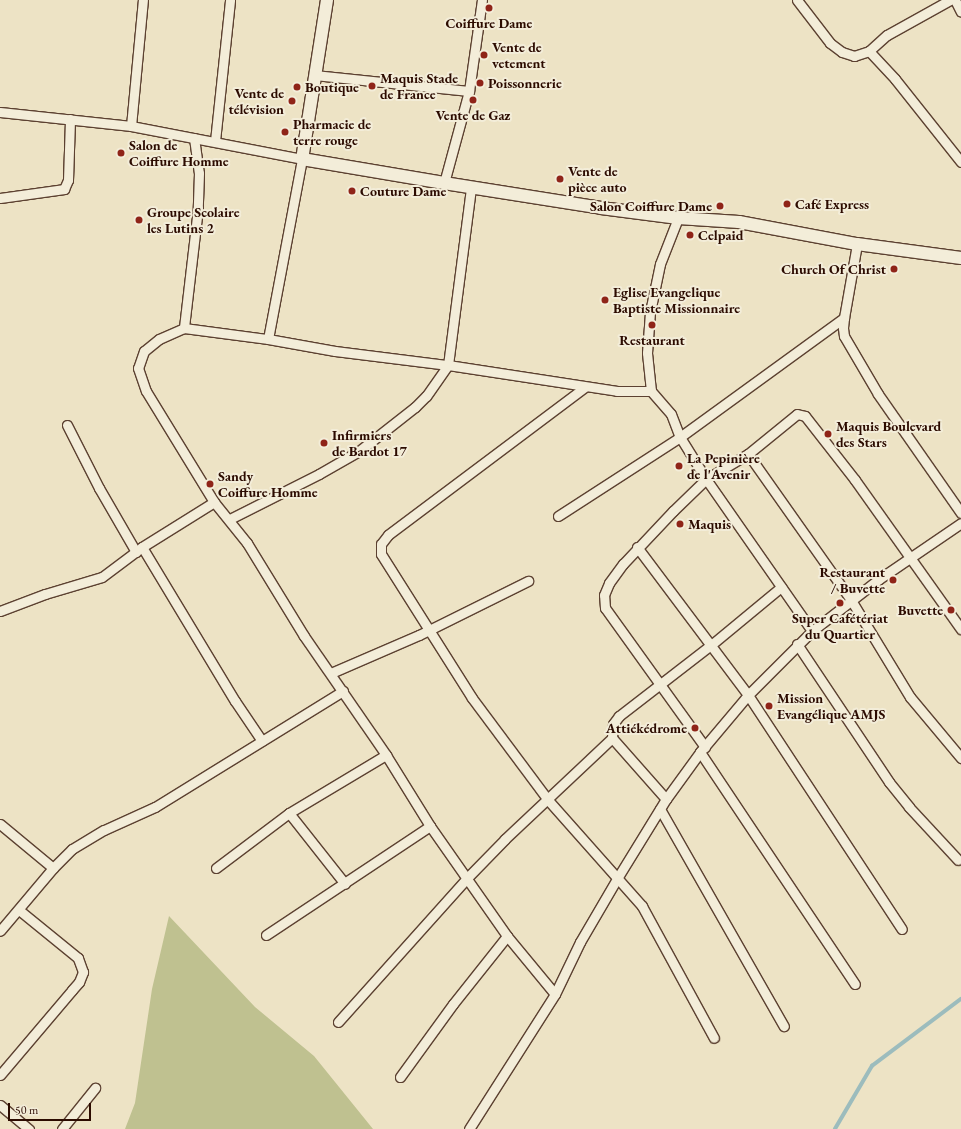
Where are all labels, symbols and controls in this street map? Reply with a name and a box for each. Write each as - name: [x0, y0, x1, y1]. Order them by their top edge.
- marker: Coiffure Dame: [484, 3, 494, 13]
- place label: Coiffure Dame: [446, 15, 532, 31]
- place label: Vente de vetement: [492, 39, 546, 72]
- marker: Vente de vetement: [479, 50, 489, 60]
- place label: Maquis Stade de France: [380, 70, 458, 102]
- place label: Poissonnerie: [488, 75, 562, 91]
- marker: Poissonnerie: [475, 78, 485, 88]
- place label: Boutique: [305, 79, 359, 95]
- marker: Maquis Stade de France: [367, 81, 377, 91]
- marker: Boutique: [292, 82, 302, 92]
- place label: Vente de télévision: [228, 85, 284, 118]
- marker: Vente de Gaz: [468, 95, 478, 105]
- marker: Vente de télévision: [287, 96, 297, 106]
- place label: Vente de Gaz: [436, 107, 510, 123]
- place label: Pharmacie de terre rouge: [293, 116, 371, 148]
- marker: Pharmacie de terre rouge: [280, 127, 290, 137]
- place label: Salon de Coiffure Homme: [129, 137, 229, 170]
- marker: Salon de Coiffure Homme: [116, 148, 126, 158]
- place label: Vente de pièce auto: [568, 163, 627, 196]
- marker: Vente de pièce auto: [555, 174, 565, 184]
- place label: Couture Dame: [360, 183, 446, 199]
- marker: Couture Dame: [347, 186, 357, 196]
- place label: Café Express: [795, 196, 869, 212]
- place label: Salon Coiffure Dame: [590, 198, 712, 214]
- marker: Café Express: [782, 199, 792, 209]
- marker: Salon Coiffure Dame: [715, 201, 725, 211]
- place label: Groupe Scolaire les Lutins 2: [147, 204, 239, 236]
- marker: Groupe Scolaire les Lutins 2: [134, 215, 144, 225]
- place label: Celpaid: [698, 227, 743, 243]
- marker: Celpaid: [685, 230, 695, 240]
- place label: Church Of Christ: [781, 261, 886, 277]
- marker: Church Of Christ: [889, 264, 899, 274]
- place label: Eglise Evangelique Baptiste Missionnaire: [613, 284, 740, 316]
- marker: Eglise Evangelique Baptiste Missionnaire: [600, 295, 610, 305]
- marker: Restaurant: [647, 320, 657, 330]
- place label: Restaurant: [619, 332, 685, 348]
- place label: Maquis Boulevard des Stars: [836, 418, 941, 450]
- place label: Infirmiers de Bardot 17: [332, 427, 407, 460]
- marker: Maquis Boulevard des Stars: [823, 429, 833, 439]
- marker: Infirmiers de Bardot 17: [319, 438, 329, 448]
- place label: La Pepinière de l'Avenir: [687, 450, 760, 482]
- marker: La Pepinière de l'Avenir: [674, 461, 684, 471]
- place label: Sandy Coiffure Homme: [218, 468, 318, 500]
- marker: Sandy Coiffure Homme: [205, 479, 215, 489]
- place label: Maquis: [688, 516, 731, 532]
- marker: Maquis: [675, 519, 685, 529]
- place label: Restaurant / Buvette: [820, 564, 885, 596]
- marker: Restaurant / Buvette: [888, 575, 898, 585]
- marker: Super Cafétériat du Quartier: [835, 598, 845, 608]
- place label: Buvette: [898, 602, 943, 618]
- marker: Buvette: [946, 605, 956, 615]
- place label: Super Cafétériat du Quartier: [792, 610, 888, 642]
- place label: Mission Evangélique AMJS: [777, 690, 885, 722]
- marker: Mission Evangélique AMJS: [764, 701, 774, 711]
- place label: Attiékédrome: [606, 720, 687, 736]
- marker: Attiékédrome: [690, 723, 700, 733]
- scale bar: [10, 1095, 93, 1121]
- text: 50 m: [15, 1102, 38, 1118]

